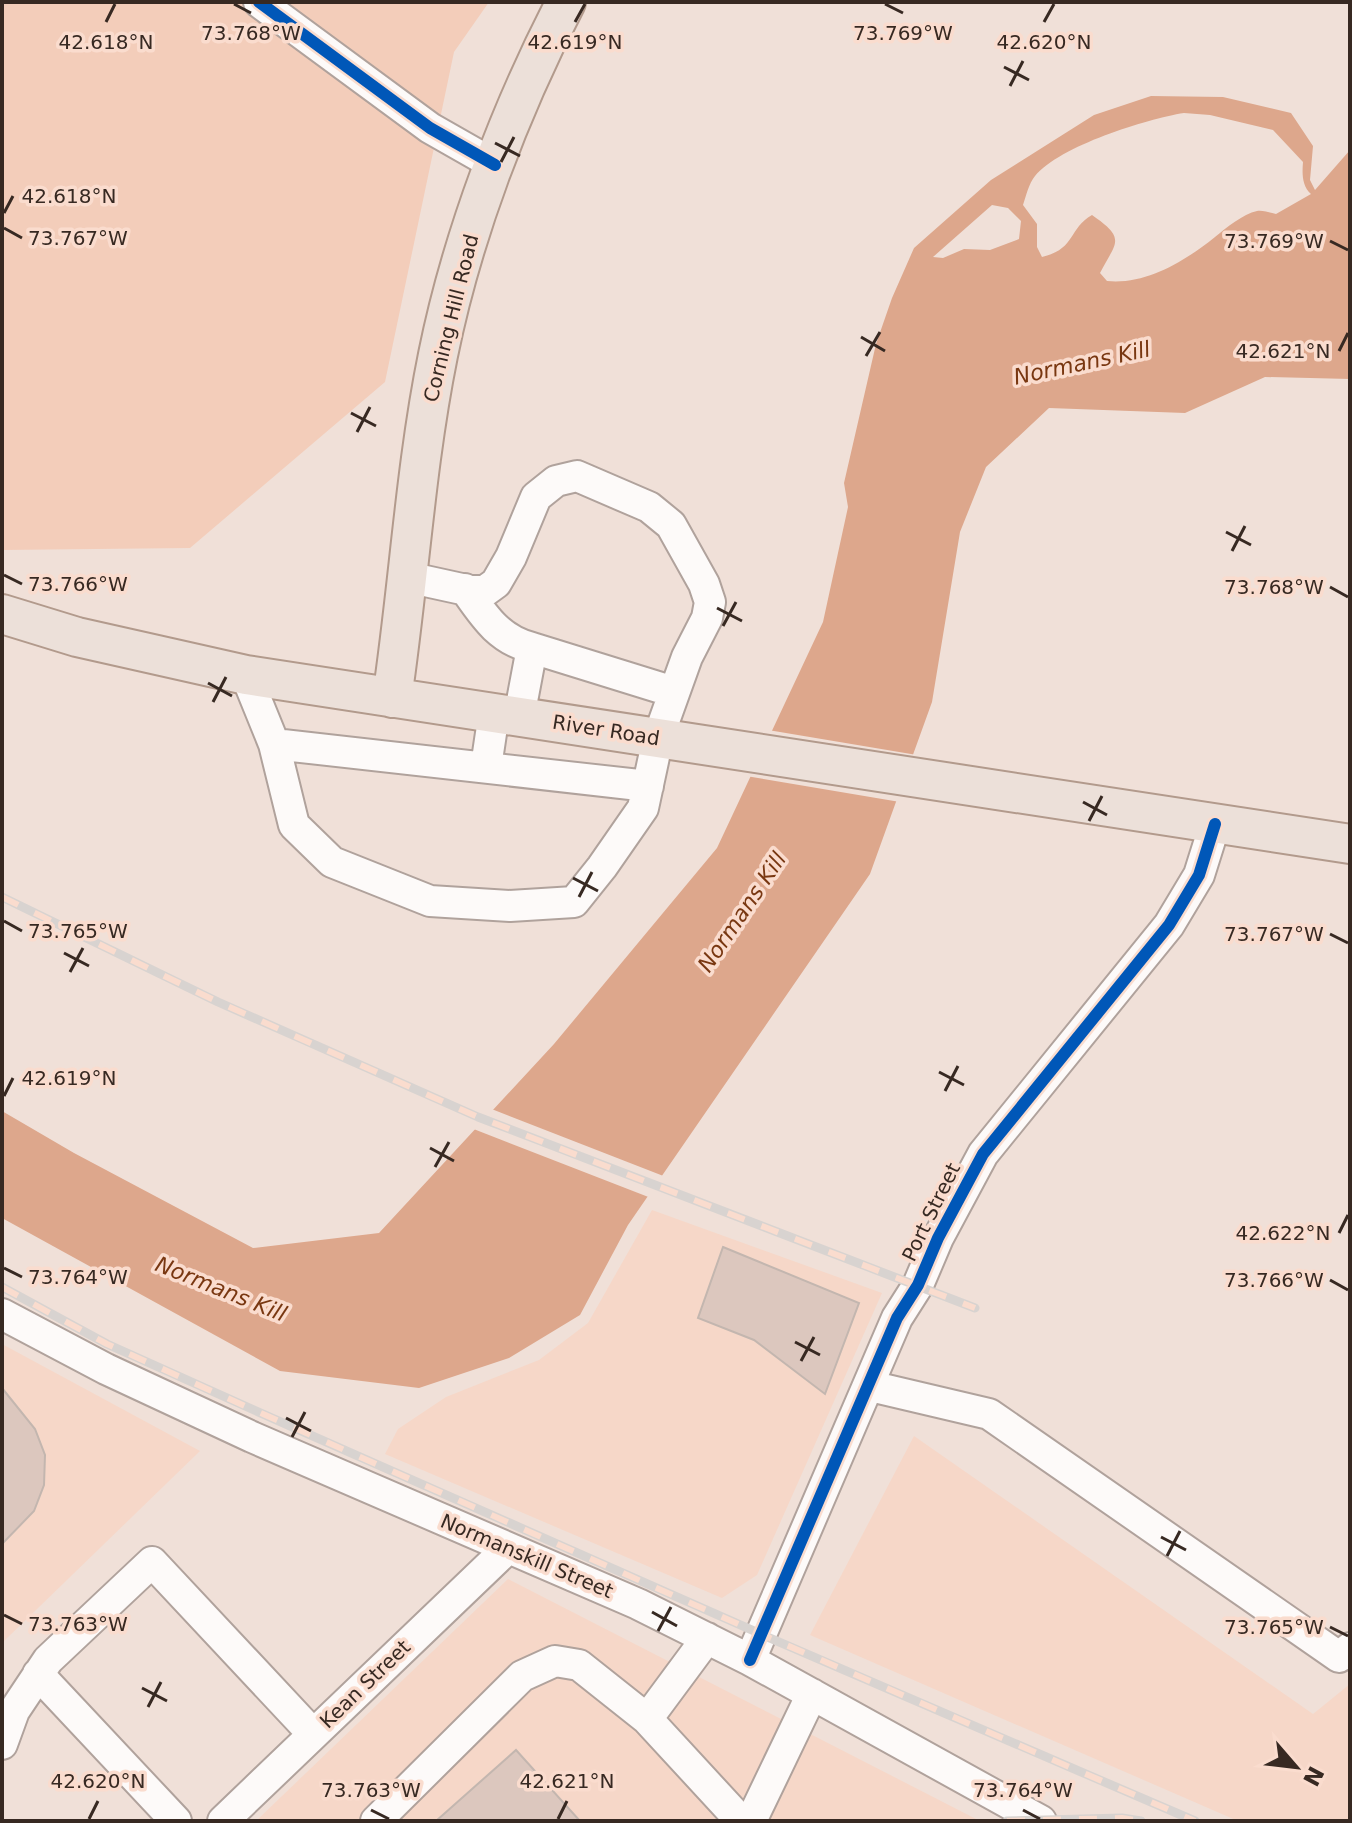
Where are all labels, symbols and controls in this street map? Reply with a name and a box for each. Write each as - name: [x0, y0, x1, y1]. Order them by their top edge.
- text: 73.768°W: [201, 21, 301, 45]
- text: 73.769°W: [853, 21, 953, 45]
- text: 42.618°N: [59, 30, 153, 54]
- text: 42.619°N: [528, 30, 622, 54]
- text: 42.620°N: [997, 30, 1091, 54]
- text: 42.618°N: [22, 184, 116, 208]
- text: 73.767°W: [28, 226, 128, 250]
- text: 73.769°W: [1224, 229, 1324, 253]
- street label: Corning Hill Road: [419, 232, 483, 404]
- water label: Normans Kill: [1011, 336, 1153, 390]
- text: 42.621°N: [1236, 339, 1330, 363]
- text: 73.766°W: [28, 572, 128, 596]
- text: 73.768°W: [1224, 575, 1324, 599]
- street label: River Road: [551, 710, 661, 750]
- water label: Normans Kill: [693, 847, 791, 977]
- text: 73.765°W: [28, 919, 128, 943]
- text: 73.767°W: [1224, 922, 1324, 946]
- text: 42.619°N: [22, 1066, 116, 1090]
- street label: Port Street: [897, 1159, 965, 1265]
- text: 42.622°N: [1236, 1221, 1330, 1245]
- water label: Normans Kill: [152, 1251, 290, 1327]
- text: 73.764°W: [28, 1265, 128, 1289]
- text: 73.766°W: [1224, 1268, 1324, 1292]
- street label: Normanskill Street: [437, 1509, 617, 1603]
- text: 73.763°W: [28, 1612, 128, 1636]
- text: 73.765°W: [1224, 1615, 1324, 1639]
- street label: Kean Street: [315, 1635, 415, 1733]
- north arrow: [1256, 1727, 1336, 1807]
- text: N: [1298, 1762, 1329, 1790]
- text: 42.620°N: [51, 1769, 145, 1793]
- text: 42.621°N: [520, 1769, 614, 1793]
- text: 73.763°W: [321, 1778, 421, 1802]
- text: 73.764°W: [973, 1778, 1073, 1802]

